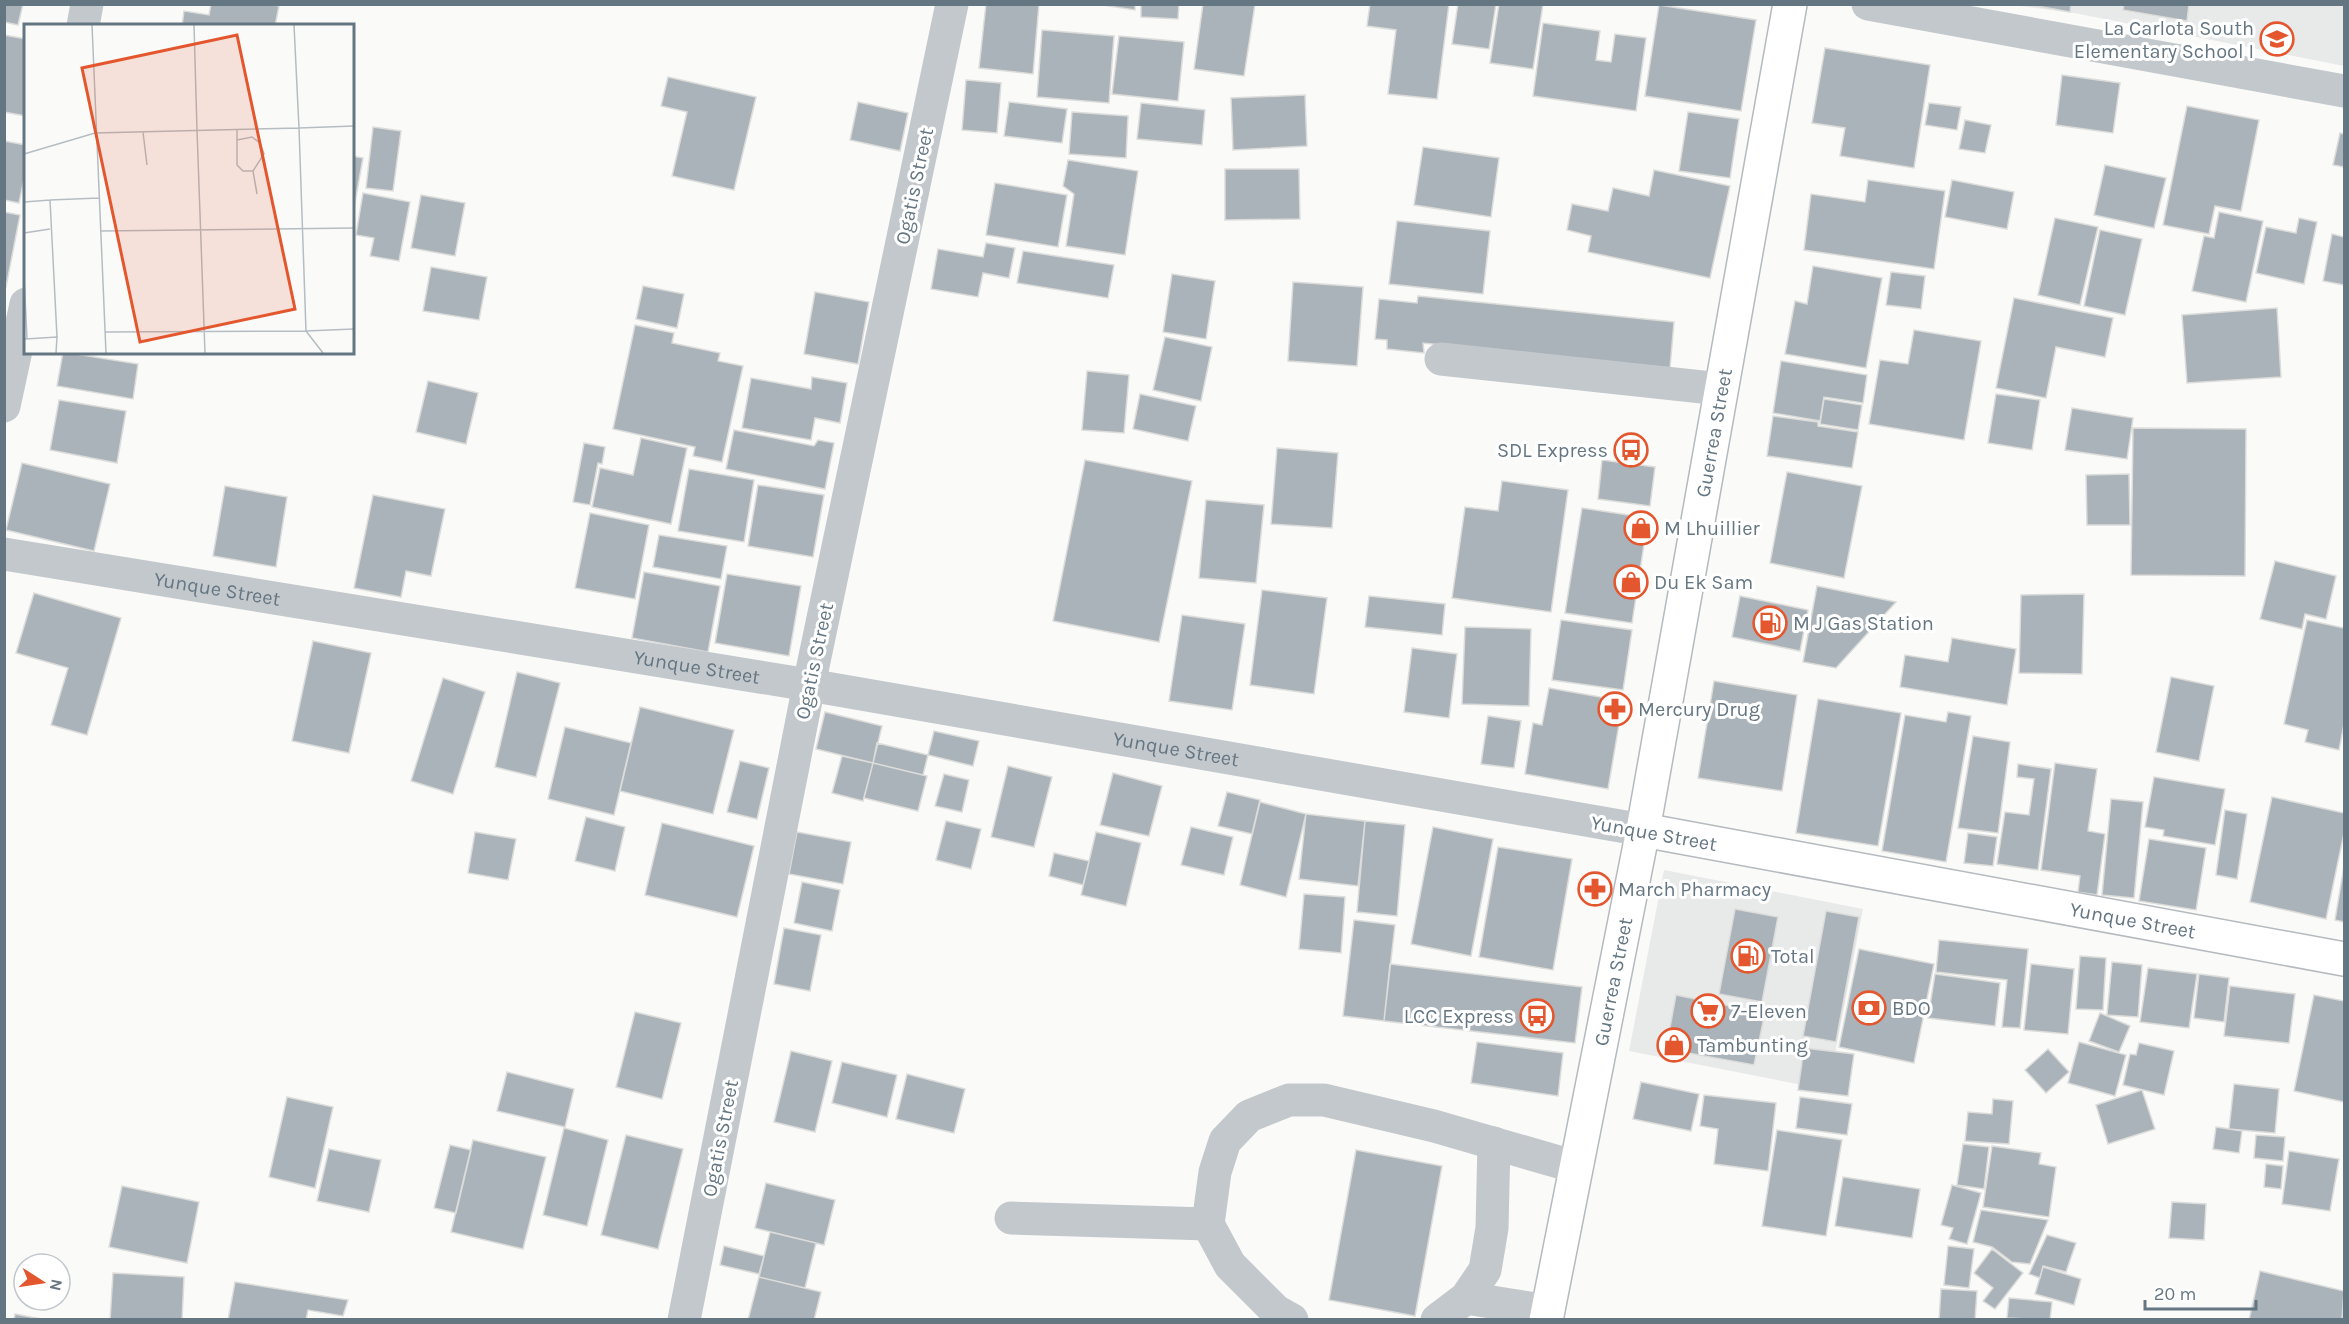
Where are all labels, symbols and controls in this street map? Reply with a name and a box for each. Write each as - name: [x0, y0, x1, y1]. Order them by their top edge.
- place label: La Carlota South Elementary School I: [2074, 17, 2254, 63]
- school or university icon: La Carlota South Elementary School I: [2259, 21, 2295, 57]
- inset map: [24, 24, 354, 354]
- street label: Ogatis Street: [891, 125, 938, 247]
- street label: Guerrea Street: [1691, 366, 1737, 499]
- bus stop icon: SDL Express: [1613, 432, 1649, 468]
- place label: SDL Express: [1497, 439, 1608, 462]
- shop icon: M Lhuillier: [1623, 510, 1659, 546]
- place label: M Lhuillier: [1664, 517, 1761, 540]
- shop icon: Du Ek Sam: [1613, 564, 1649, 600]
- street label: Yunque Street: [152, 568, 282, 611]
- place label: Du Ek Sam: [1654, 571, 1753, 594]
- street label: Ogatis Street: [791, 600, 838, 722]
- fuel station icon: M J Gas Station: [1752, 605, 1788, 641]
- place label: M J Gas Station: [1793, 612, 1934, 635]
- street label: Yunque Street: [632, 646, 762, 689]
- pharmacy icon: Mercury Drug: [1597, 691, 1633, 727]
- place label: Mercury Drug: [1638, 698, 1760, 721]
- street label: Yunque Street: [1111, 727, 1241, 772]
- street label: Yunque Street: [1589, 811, 1719, 856]
- pharmacy icon: March Pharmacy: [1577, 871, 1613, 907]
- place label: March Pharmacy: [1618, 878, 1771, 901]
- street label: Yunque Street: [2068, 898, 2198, 944]
- street label: Guerrea Street: [1590, 915, 1638, 1048]
- fuel station icon: Total: [1730, 938, 1766, 974]
- place label: Total: [1771, 945, 1815, 968]
- bank icon: BDO: [1851, 990, 1887, 1026]
- supermarket icon: 7-Eleven: [1690, 993, 1726, 1029]
- place label: BDO: [1892, 997, 1931, 1020]
- bus stop icon: LCC Express: [1519, 998, 1555, 1034]
- place label: 7-Eleven: [1731, 1000, 1807, 1023]
- place label: LCC Express: [1404, 1005, 1514, 1028]
- shop icon: Tambunting: [1656, 1027, 1692, 1063]
- place label: Tambunting: [1697, 1034, 1808, 1057]
- street label: Ogatis Street: [698, 1077, 743, 1199]
- north arrow: [12, 1252, 72, 1312]
- scale bar: [2145, 1273, 2256, 1311]
- text: N: [46, 1277, 67, 1293]
- text: 20 m: [2154, 1283, 2196, 1305]

